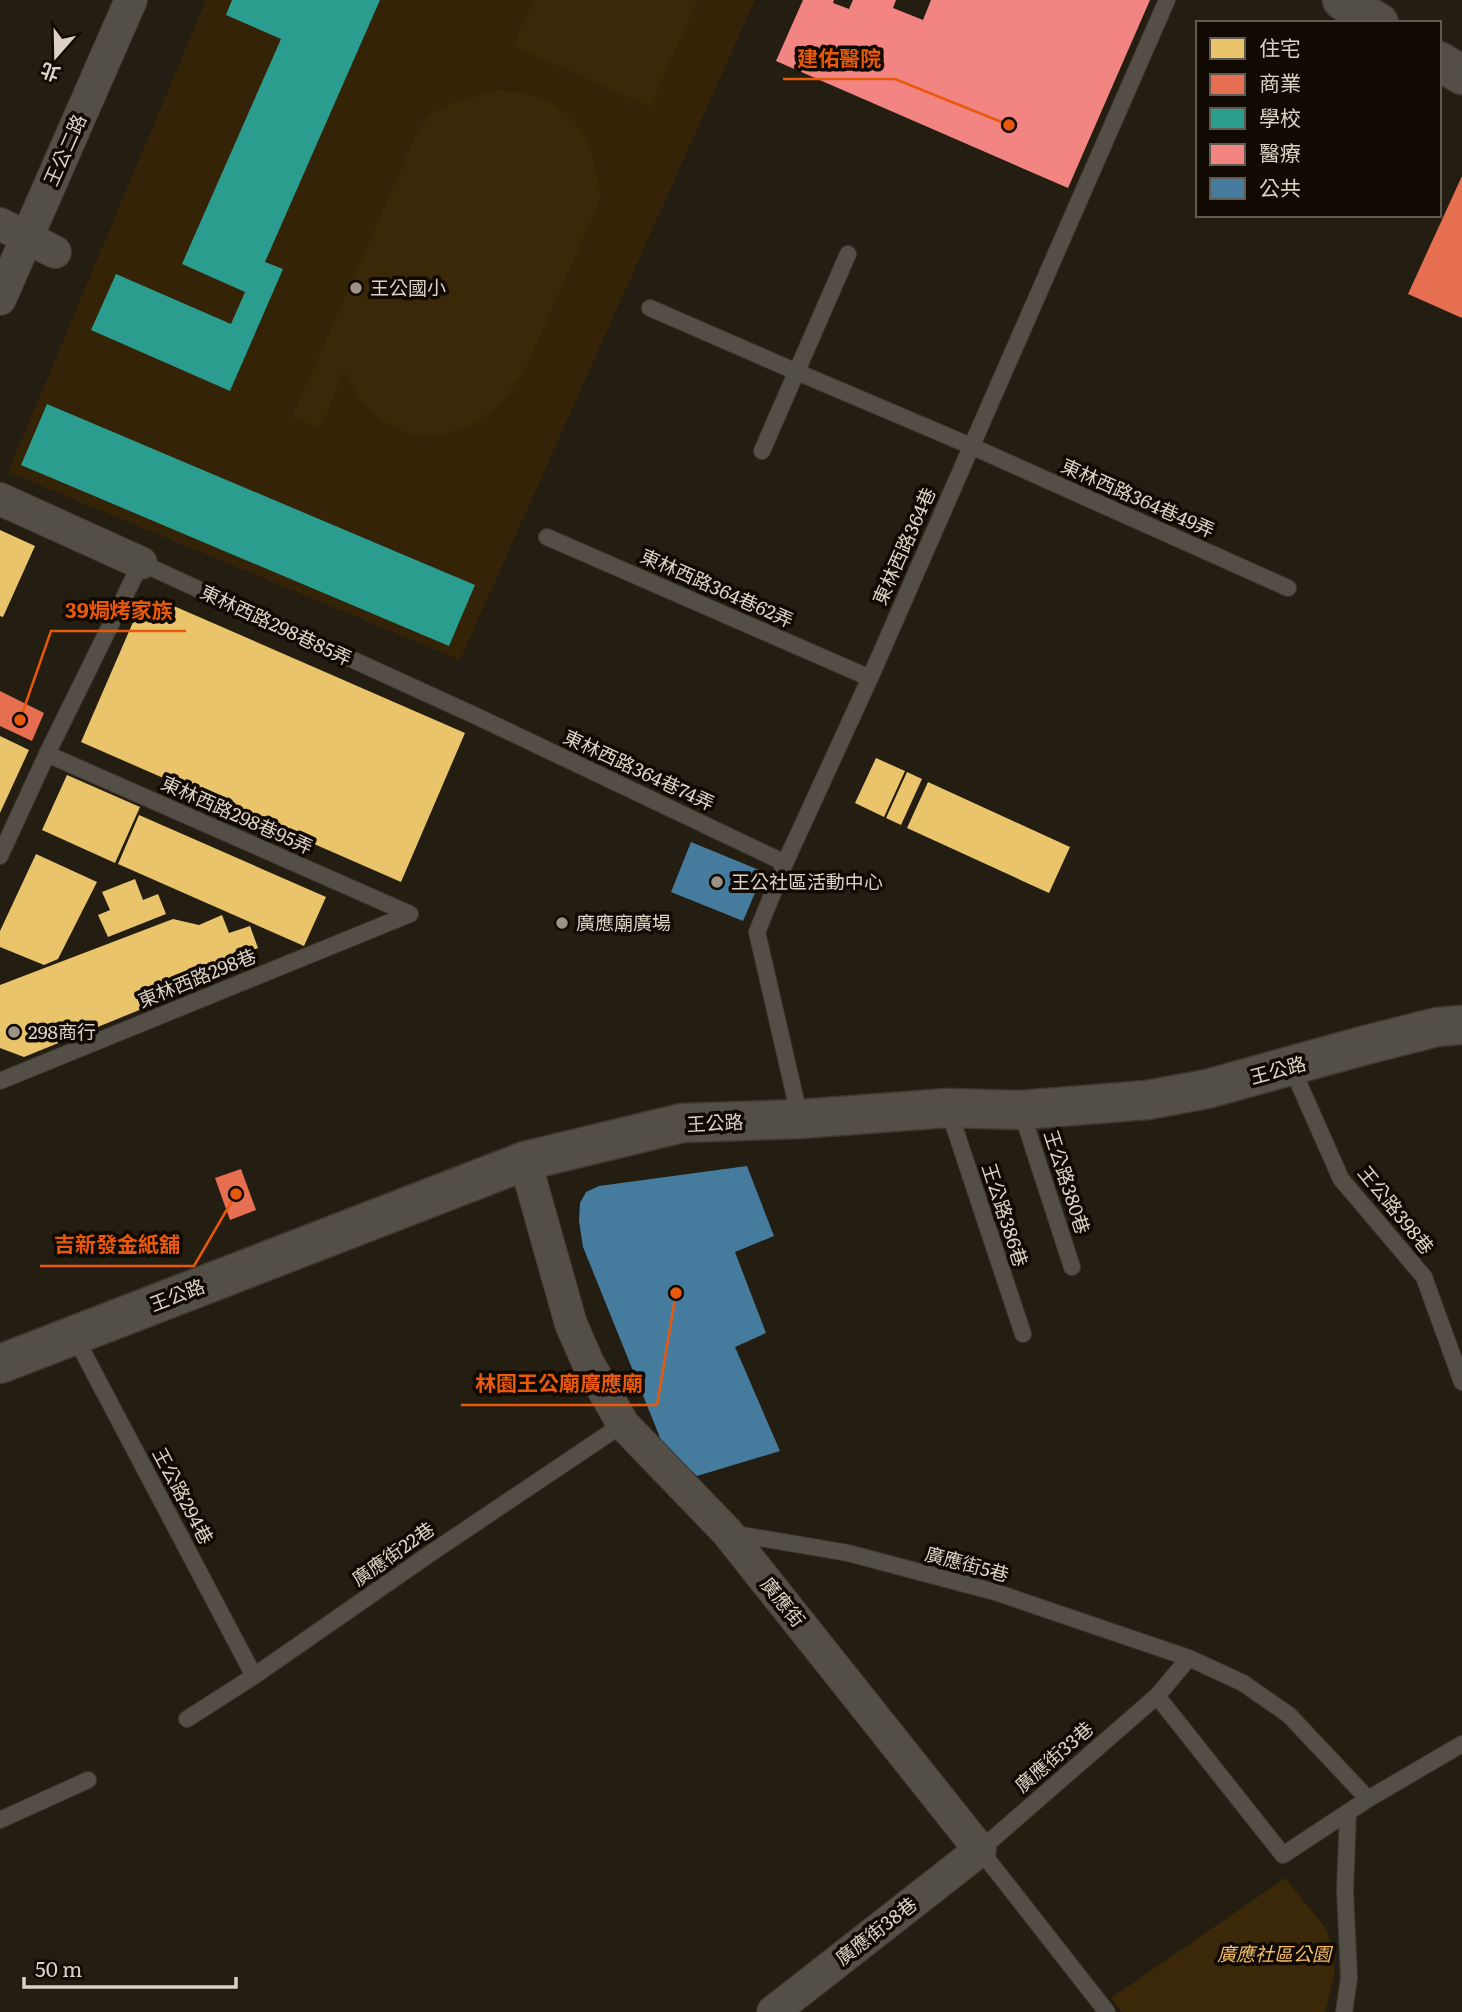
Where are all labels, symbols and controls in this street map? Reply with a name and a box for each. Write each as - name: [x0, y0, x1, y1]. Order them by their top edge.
- north arrow: [21, 21, 91, 91]
- legend: [1196, 21, 1441, 217]
- text: 住宅: [1259, 31, 1301, 62]
- callout: 建佑醫院: [783, 37, 895, 79]
- text: 建佑醫院: [797, 41, 881, 72]
- text: 北: [36, 57, 64, 89]
- text: 商業: [1259, 66, 1301, 97]
- text: 學校: [1259, 101, 1301, 132]
- street label: 王公二路: [36, 109, 92, 190]
- text: 醫療: [1259, 136, 1301, 167]
- text: 公共: [1259, 171, 1301, 202]
- place label: 王公國小: [370, 273, 446, 301]
- marker: 王公國小: [348, 280, 364, 296]
- street label: 東林西路364巷49弄: [1057, 451, 1220, 544]
- street label: 東林西路364巷: [865, 482, 941, 609]
- street label: 東林西路364巷62弄: [636, 541, 798, 633]
- street label: 東林西路298巷85弄: [196, 577, 357, 671]
- callout: 39焗烤家族: [51, 589, 186, 631]
- text: 39焗烤家族: [65, 593, 173, 624]
- street label: 東林西路364巷74弄: [559, 722, 720, 816]
- street label: 東林西路298巷95弄: [157, 768, 318, 860]
- place label: 王公社區活動中心: [731, 867, 883, 895]
- marker: 王公社區活動中心: [709, 874, 725, 890]
- place label: 廣應廟廣場: [576, 908, 671, 936]
- marker: 廣應廟廣場: [554, 915, 570, 931]
- street label: 東林西路298巷: [133, 941, 260, 1013]
- place label: 298商行: [28, 1017, 96, 1045]
- marker: 298商行: [6, 1024, 22, 1040]
- street label: 王公路: [1247, 1048, 1309, 1090]
- street label: 王公路: [686, 1107, 744, 1137]
- street label: 王公路380巷: [1038, 1126, 1098, 1237]
- street label: 王公路386巷: [976, 1159, 1036, 1270]
- street label: 王公路398巷: [1352, 1159, 1441, 1260]
- callout: 吉新發金紙舖: [40, 1224, 194, 1266]
- text: 吉新發金紙舖: [54, 1227, 180, 1258]
- street label: 王公路: [145, 1271, 208, 1317]
- callout: 林園王公廟廣應廟: [461, 1363, 657, 1405]
- text: 林園王公廟廣應廟: [475, 1366, 643, 1397]
- street label: 王公路294巷: [147, 1442, 221, 1549]
- street label: 廣應街22巷: [345, 1514, 439, 1592]
- street label: 廣應街5巷: [922, 1538, 1012, 1588]
- street label: 廣應街: [755, 1570, 813, 1632]
- street label: 廣應街33巷: [1008, 1714, 1099, 1798]
- street label: 廣應街38巷: [829, 1889, 922, 1971]
- park label: 廣應社區公園: [1217, 1939, 1334, 1967]
- scale bar: [24, 1946, 236, 1990]
- text: 50 m: [35, 1952, 82, 1983]

